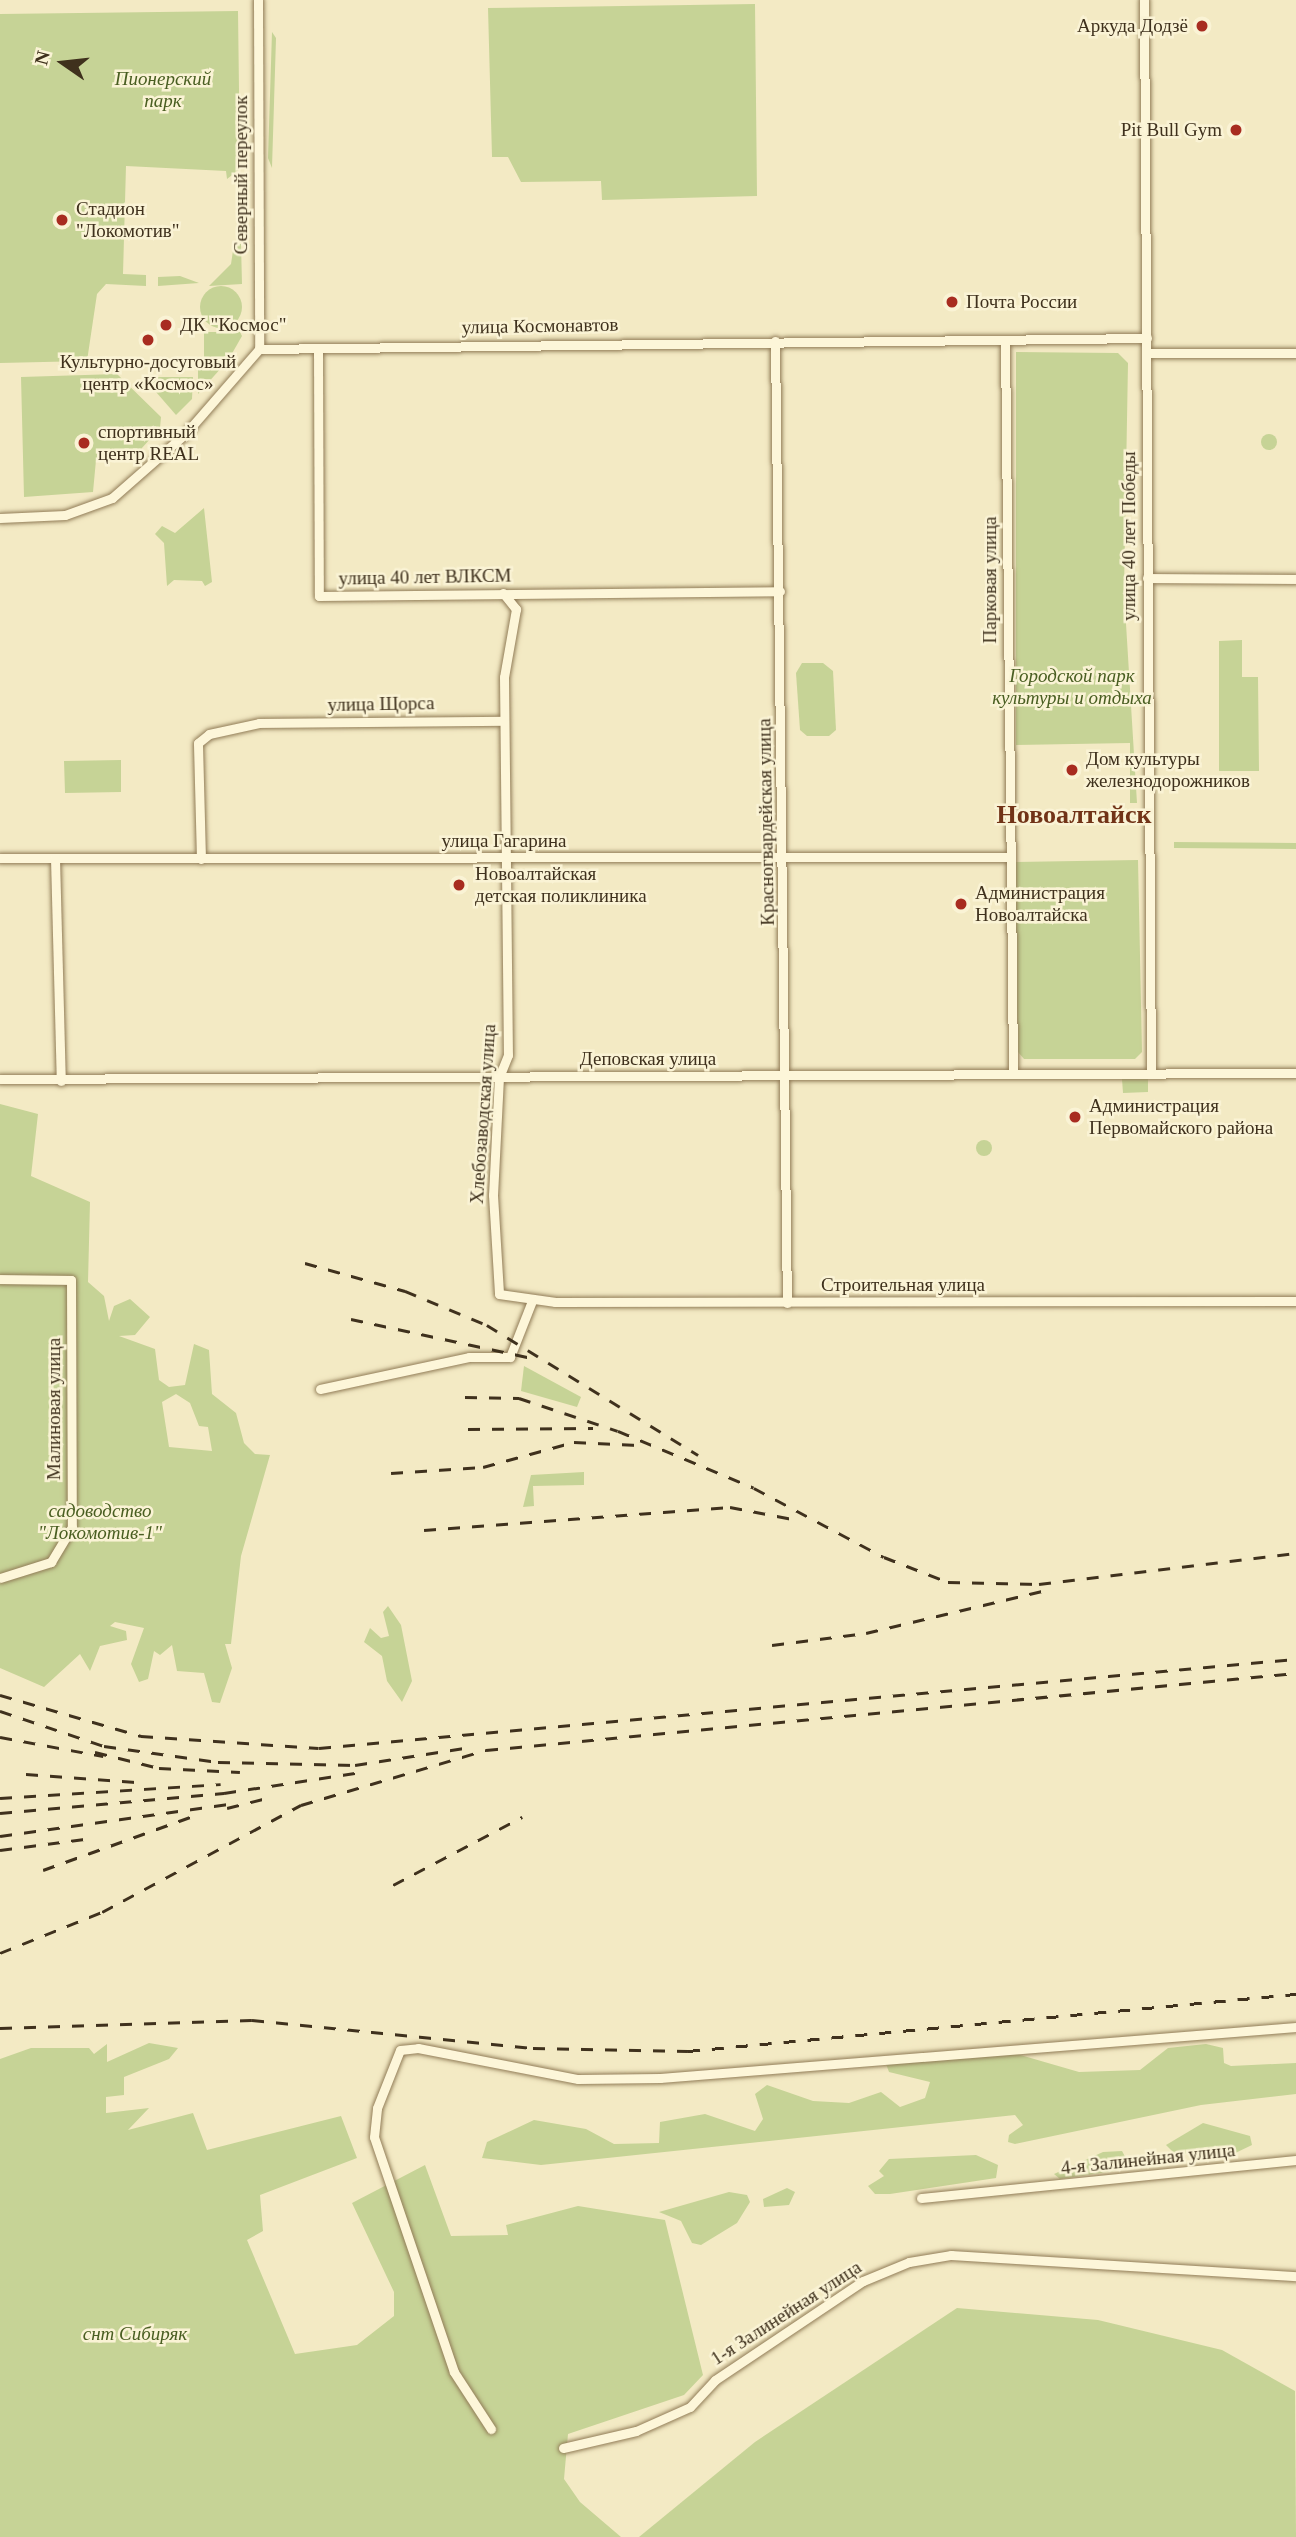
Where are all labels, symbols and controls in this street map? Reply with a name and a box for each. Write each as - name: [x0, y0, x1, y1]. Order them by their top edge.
- place label: Аркуда Додзё: [1077, 15, 1188, 37]
- marker: Аркуда Додзё: [1194, 18, 1210, 34]
- north arrow: [28, 28, 98, 98]
- text: N: [30, 49, 54, 67]
- park label: Пионерский парк: [115, 68, 211, 112]
- street label: Северный переулок: [230, 96, 252, 254]
- place label: Pit Bull Gym: [1121, 119, 1222, 141]
- marker: Pit Bull Gym: [1228, 122, 1244, 138]
- place label: Стадион "Локомотив": [76, 198, 180, 242]
- marker: Стадион "Локомотив": [54, 212, 70, 228]
- place label: Почта России: [966, 291, 1077, 313]
- marker: Почта России: [944, 294, 960, 310]
- street label: улица Космонавтов: [461, 313, 619, 339]
- place label: ДК "Космос": [180, 314, 286, 336]
- marker: ДК "Космос": [158, 317, 174, 333]
- marker: Культурно-досуговый центр «Космос»: [140, 332, 156, 348]
- place label: Культурно-досуговый центр «Космос»: [60, 351, 236, 395]
- place label: спортивный центр REAL: [98, 421, 199, 465]
- marker: спортивный центр REAL: [76, 435, 92, 451]
- street label: улица 40 лет Победы: [1118, 451, 1140, 621]
- street label: Парковая улица: [979, 517, 1001, 643]
- street label: улица 40 лет ВЛКСМ: [338, 564, 512, 590]
- park label: Городской парк культуры и отдыха: [992, 665, 1152, 709]
- street label: улица Щорса: [327, 692, 435, 716]
- street label: Красногвардейская улица: [753, 718, 779, 926]
- place label: Дом культуры железнодорожников: [1086, 748, 1250, 792]
- marker: Дом культуры железнодорожников: [1064, 762, 1080, 778]
- district label: Новоалтайск: [997, 799, 1151, 831]
- street label: улица Гагарина: [441, 830, 567, 852]
- place label: Новоалтайская детская поликлиника: [475, 863, 647, 907]
- marker: Новоалтайская детская поликлиника: [449, 875, 469, 895]
- place label: Администрация Новоалтайска: [975, 882, 1105, 926]
- marker: Администрация Новоалтайска: [953, 896, 969, 912]
- street label: Хлебозаводская улица: [465, 1023, 501, 1205]
- street label: Деповская улица: [580, 1048, 716, 1070]
- place label: Администрация Первомайского района: [1089, 1095, 1273, 1139]
- marker: Администрация Первомайского района: [1067, 1109, 1083, 1125]
- street label: Строительная улица: [821, 1274, 985, 1296]
- street label: Малиновая улица: [43, 1338, 65, 1480]
- park label: садоводство "Локомотив-1": [38, 1500, 162, 1544]
- street label: 4-я Залинейная улица: [1060, 2139, 1236, 2179]
- street label: 1-я Залинейная улица: [706, 2256, 866, 2370]
- park label: снт Сибиряк: [83, 2323, 187, 2345]

